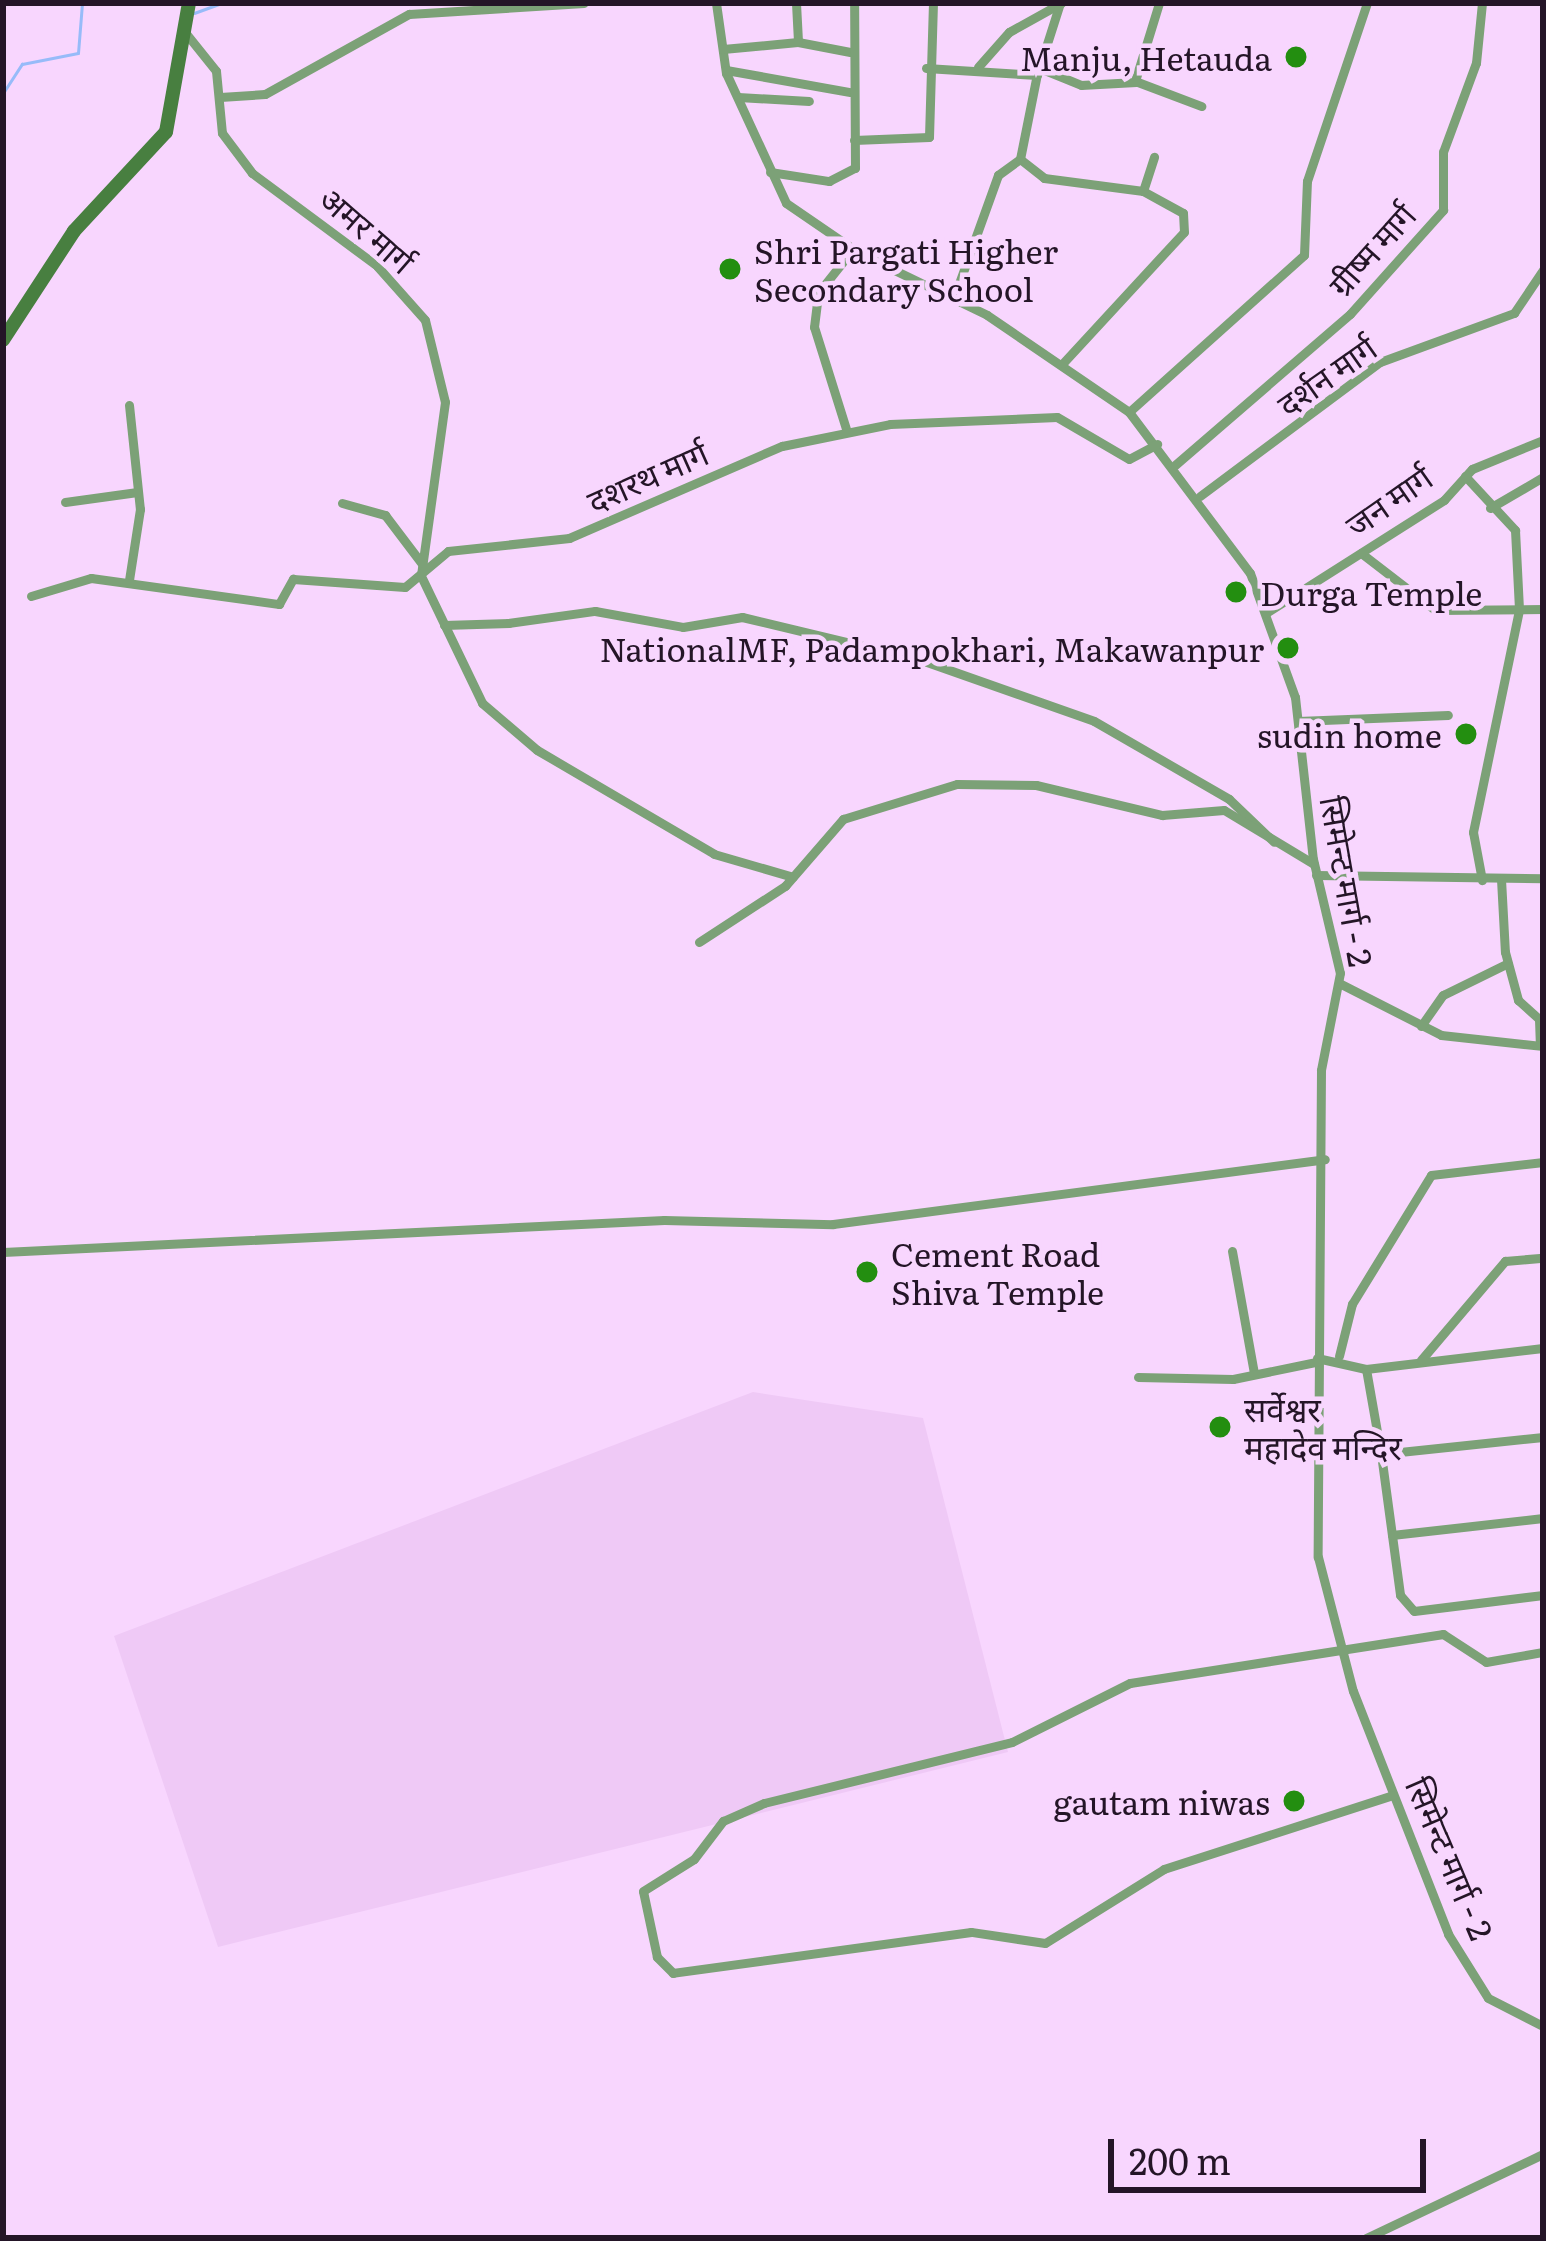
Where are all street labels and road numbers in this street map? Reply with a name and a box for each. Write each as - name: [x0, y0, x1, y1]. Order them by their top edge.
- street label: अमर मार्ग: [313, 177, 423, 281]
- street label: ग्रीष्म मार्ग: [1319, 195, 1423, 303]
- street label: दर्शन मार्ग: [1269, 327, 1383, 423]
- street label: दशरथ मार्ग: [580, 432, 714, 520]
- street label: जन मार्ग: [1337, 456, 1439, 544]
- street label: सिमेन्ट मार्ग - 2: [1314, 793, 1382, 969]
- street label: सिमेन्ट मार्ग - 2: [1399, 1771, 1503, 1945]

